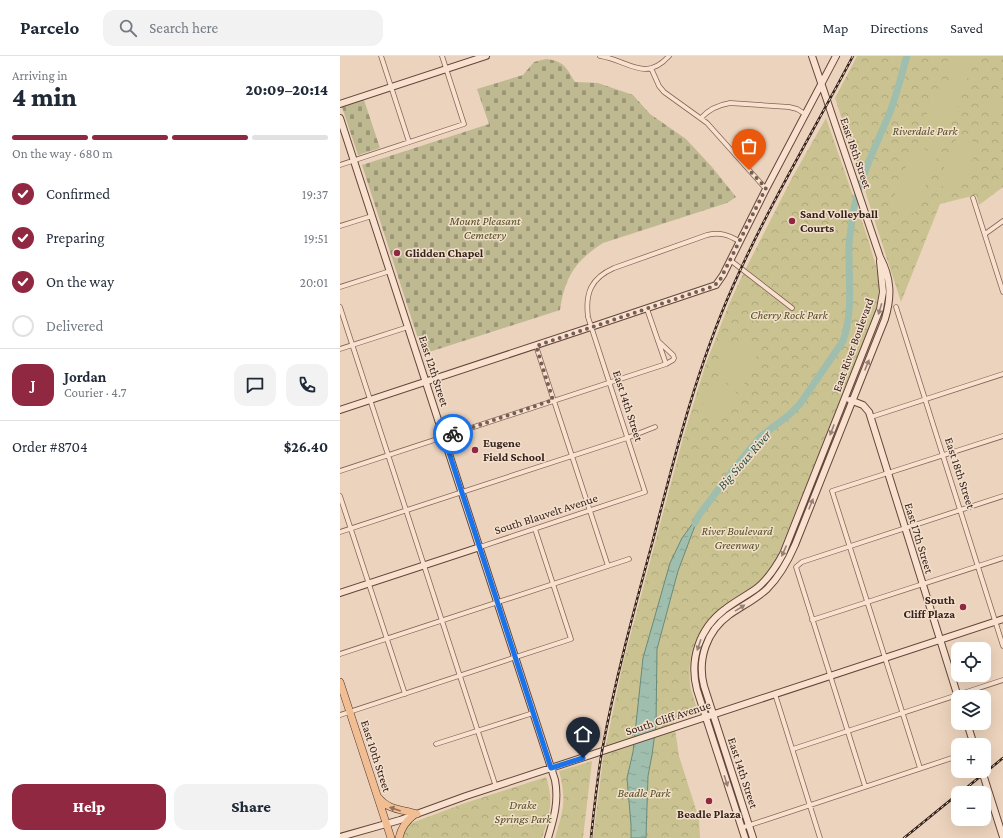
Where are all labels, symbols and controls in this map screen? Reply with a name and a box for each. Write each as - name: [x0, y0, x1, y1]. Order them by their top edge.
- search box: [103, 10, 383, 46]
- text: Parcelo: [20, 17, 79, 38]
- icon: search: [117, 17, 139, 39]
- text: Search here: [149, 20, 218, 36]
- text: Map: [823, 20, 848, 36]
- text: Directions: [870, 20, 928, 36]
- text: Saved: [950, 20, 983, 36]
- text: Arriving in: [12, 68, 68, 83]
- text: 20:09–20:14: [245, 82, 328, 98]
- text: 4 min: [12, 83, 77, 112]
- street label: East 18th Street: [837, 116, 875, 191]
- park label: Riverdale Park: [892, 124, 958, 138]
- pin: [732, 129, 766, 170]
- icon: bag: [738, 135, 760, 157]
- text: On the way · 680 m: [12, 146, 113, 161]
- icon: check: [12, 183, 34, 205]
- text: Confirmed: [46, 186, 110, 202]
- text: 19:37: [302, 187, 328, 202]
- place label: Sand Volleyball Courts: [800, 207, 879, 235]
- park label: Mount Pleasant Cemetery: [448, 214, 521, 242]
- marker: Sand Volleyball Courts: [787, 216, 797, 226]
- icon: check: [12, 227, 34, 249]
- text: Preparing: [46, 230, 105, 246]
- text: 19:51: [304, 231, 328, 246]
- place label: Glidden Chapel: [405, 246, 484, 260]
- marker: Glidden Chapel: [392, 248, 402, 258]
- icon: check: [12, 271, 34, 293]
- text: On the way: [46, 274, 114, 290]
- text: 20:01: [300, 275, 328, 290]
- street label: East River Boulevard: [830, 296, 877, 394]
- one-way arrow: [877, 303, 883, 315]
- park label: Cherry Rock Park: [750, 308, 828, 322]
- text: Delivered: [46, 318, 103, 334]
- street label: East 12th Street: [416, 334, 452, 409]
- one-way arrow: [864, 358, 870, 370]
- button: chat: [234, 364, 276, 406]
- button: phone: [286, 364, 328, 406]
- text: Jordan: [64, 369, 106, 385]
- street label: East 14th Street: [610, 369, 646, 444]
- text: J: [30, 377, 36, 393]
- text: Courier · 4.7: [64, 385, 127, 400]
- courier: [433, 414, 473, 454]
- icon: bike: [442, 423, 464, 445]
- one-way arrow: [829, 424, 835, 436]
- water label: Big Sioux River: [714, 427, 774, 493]
- place label: Eugene Field School: [483, 436, 545, 464]
- street label: East 18th Street: [942, 436, 978, 511]
- text: Order #8704: [12, 439, 88, 455]
- text: $26.40: [284, 439, 328, 455]
- marker: Eugene Field School: [470, 445, 480, 455]
- street label: South Blauvelt Avenue: [493, 491, 599, 537]
- one-way arrow: [808, 498, 814, 509]
- street label: East 17th Street: [902, 501, 937, 576]
- park label: River Boulevard Greenway: [701, 524, 773, 552]
- one-way arrow: [781, 545, 787, 556]
- place label: South Cliff Plaza: [903, 593, 955, 621]
- marker: South Cliff Plaza: [958, 602, 968, 612]
- one-way arrow: [735, 604, 745, 612]
- one-way arrow: [695, 639, 701, 651]
- map controls: [951, 642, 991, 826]
- button: locate: [951, 642, 991, 682]
- button: layers: [951, 690, 991, 730]
- street label: South Cliff Avenue: [624, 698, 712, 738]
- pin: [566, 717, 600, 758]
- street label: East 10th Street: [358, 718, 394, 795]
- icon: home: [572, 723, 594, 745]
- street label: East 14th Street: [725, 736, 761, 811]
- button: +: [951, 738, 991, 778]
- one-way arrow: [723, 775, 729, 787]
- button: Help: [12, 784, 166, 830]
- button: Share: [174, 784, 328, 830]
- park label: Beadle Park: [618, 786, 671, 800]
- button: −: [951, 786, 991, 826]
- marker: Beadle Plaza: [704, 796, 714, 806]
- park label: Drake Springs Park: [495, 798, 552, 826]
- one-way arrow: [389, 805, 401, 811]
- place label: Beadle Plaza: [677, 807, 741, 821]

